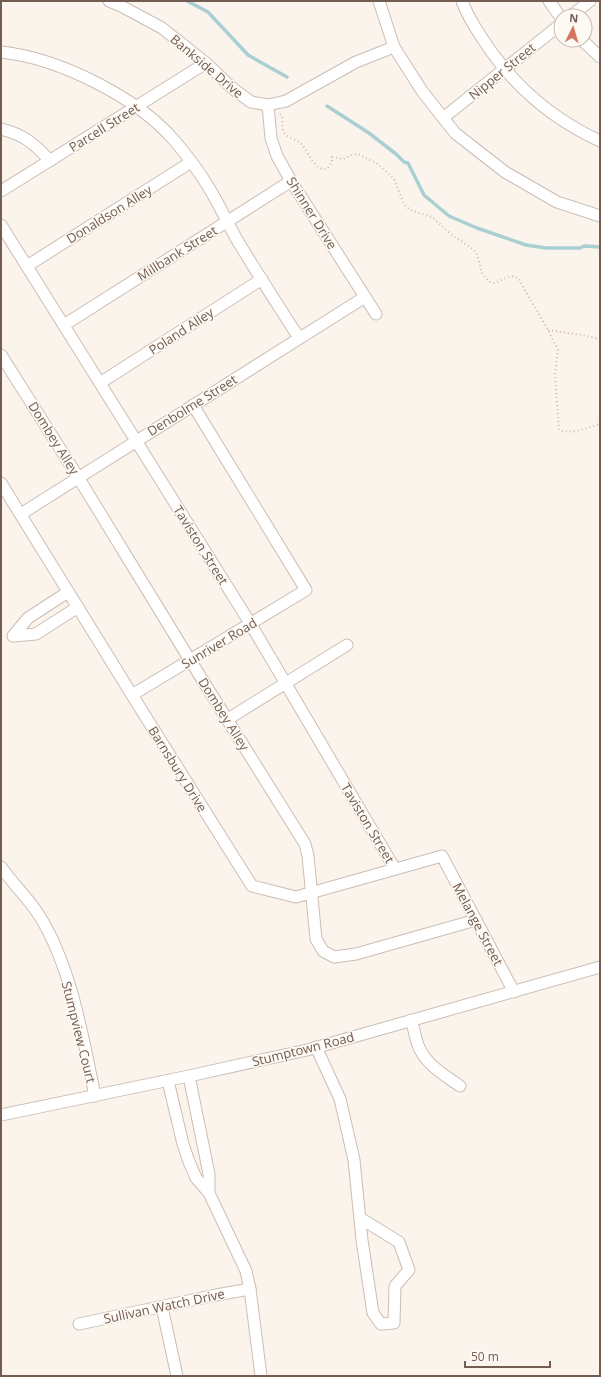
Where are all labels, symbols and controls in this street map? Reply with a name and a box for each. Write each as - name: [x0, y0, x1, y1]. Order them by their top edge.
- north arrow: [553, 8, 593, 48]
- text: N: [569, 10, 579, 25]
- street label: Bankside Drive: [167, 30, 247, 102]
- street label: Nipper Street: [465, 38, 540, 104]
- street label: Parcell Street: [65, 98, 143, 156]
- street label: Shinner Drive: [283, 173, 341, 253]
- street label: Donaldson Alley: [63, 180, 156, 248]
- street label: Millbank Street: [134, 221, 221, 285]
- street label: Poland Alley: [145, 303, 217, 359]
- street label: Denbolme Street: [144, 370, 241, 440]
- street label: Dombey Alley: [24, 398, 84, 478]
- street label: Taviston Street: [169, 502, 233, 588]
- street label: Sunriver Road: [178, 613, 260, 673]
- street label: Dombey Alley: [194, 674, 254, 754]
- street label: Barnsbury Drive: [144, 723, 212, 815]
- street label: Taviston Street: [337, 780, 399, 867]
- street label: Melange Street: [449, 879, 508, 969]
- street label: Stumpview Court: [58, 979, 100, 1085]
- street label: Stumptown Road: [250, 1028, 356, 1070]
- street label: Sullivan Watch Drive: [102, 1284, 226, 1328]
- scale bar: [465, 1343, 550, 1369]
- text: 50 m: [471, 1348, 499, 1365]

